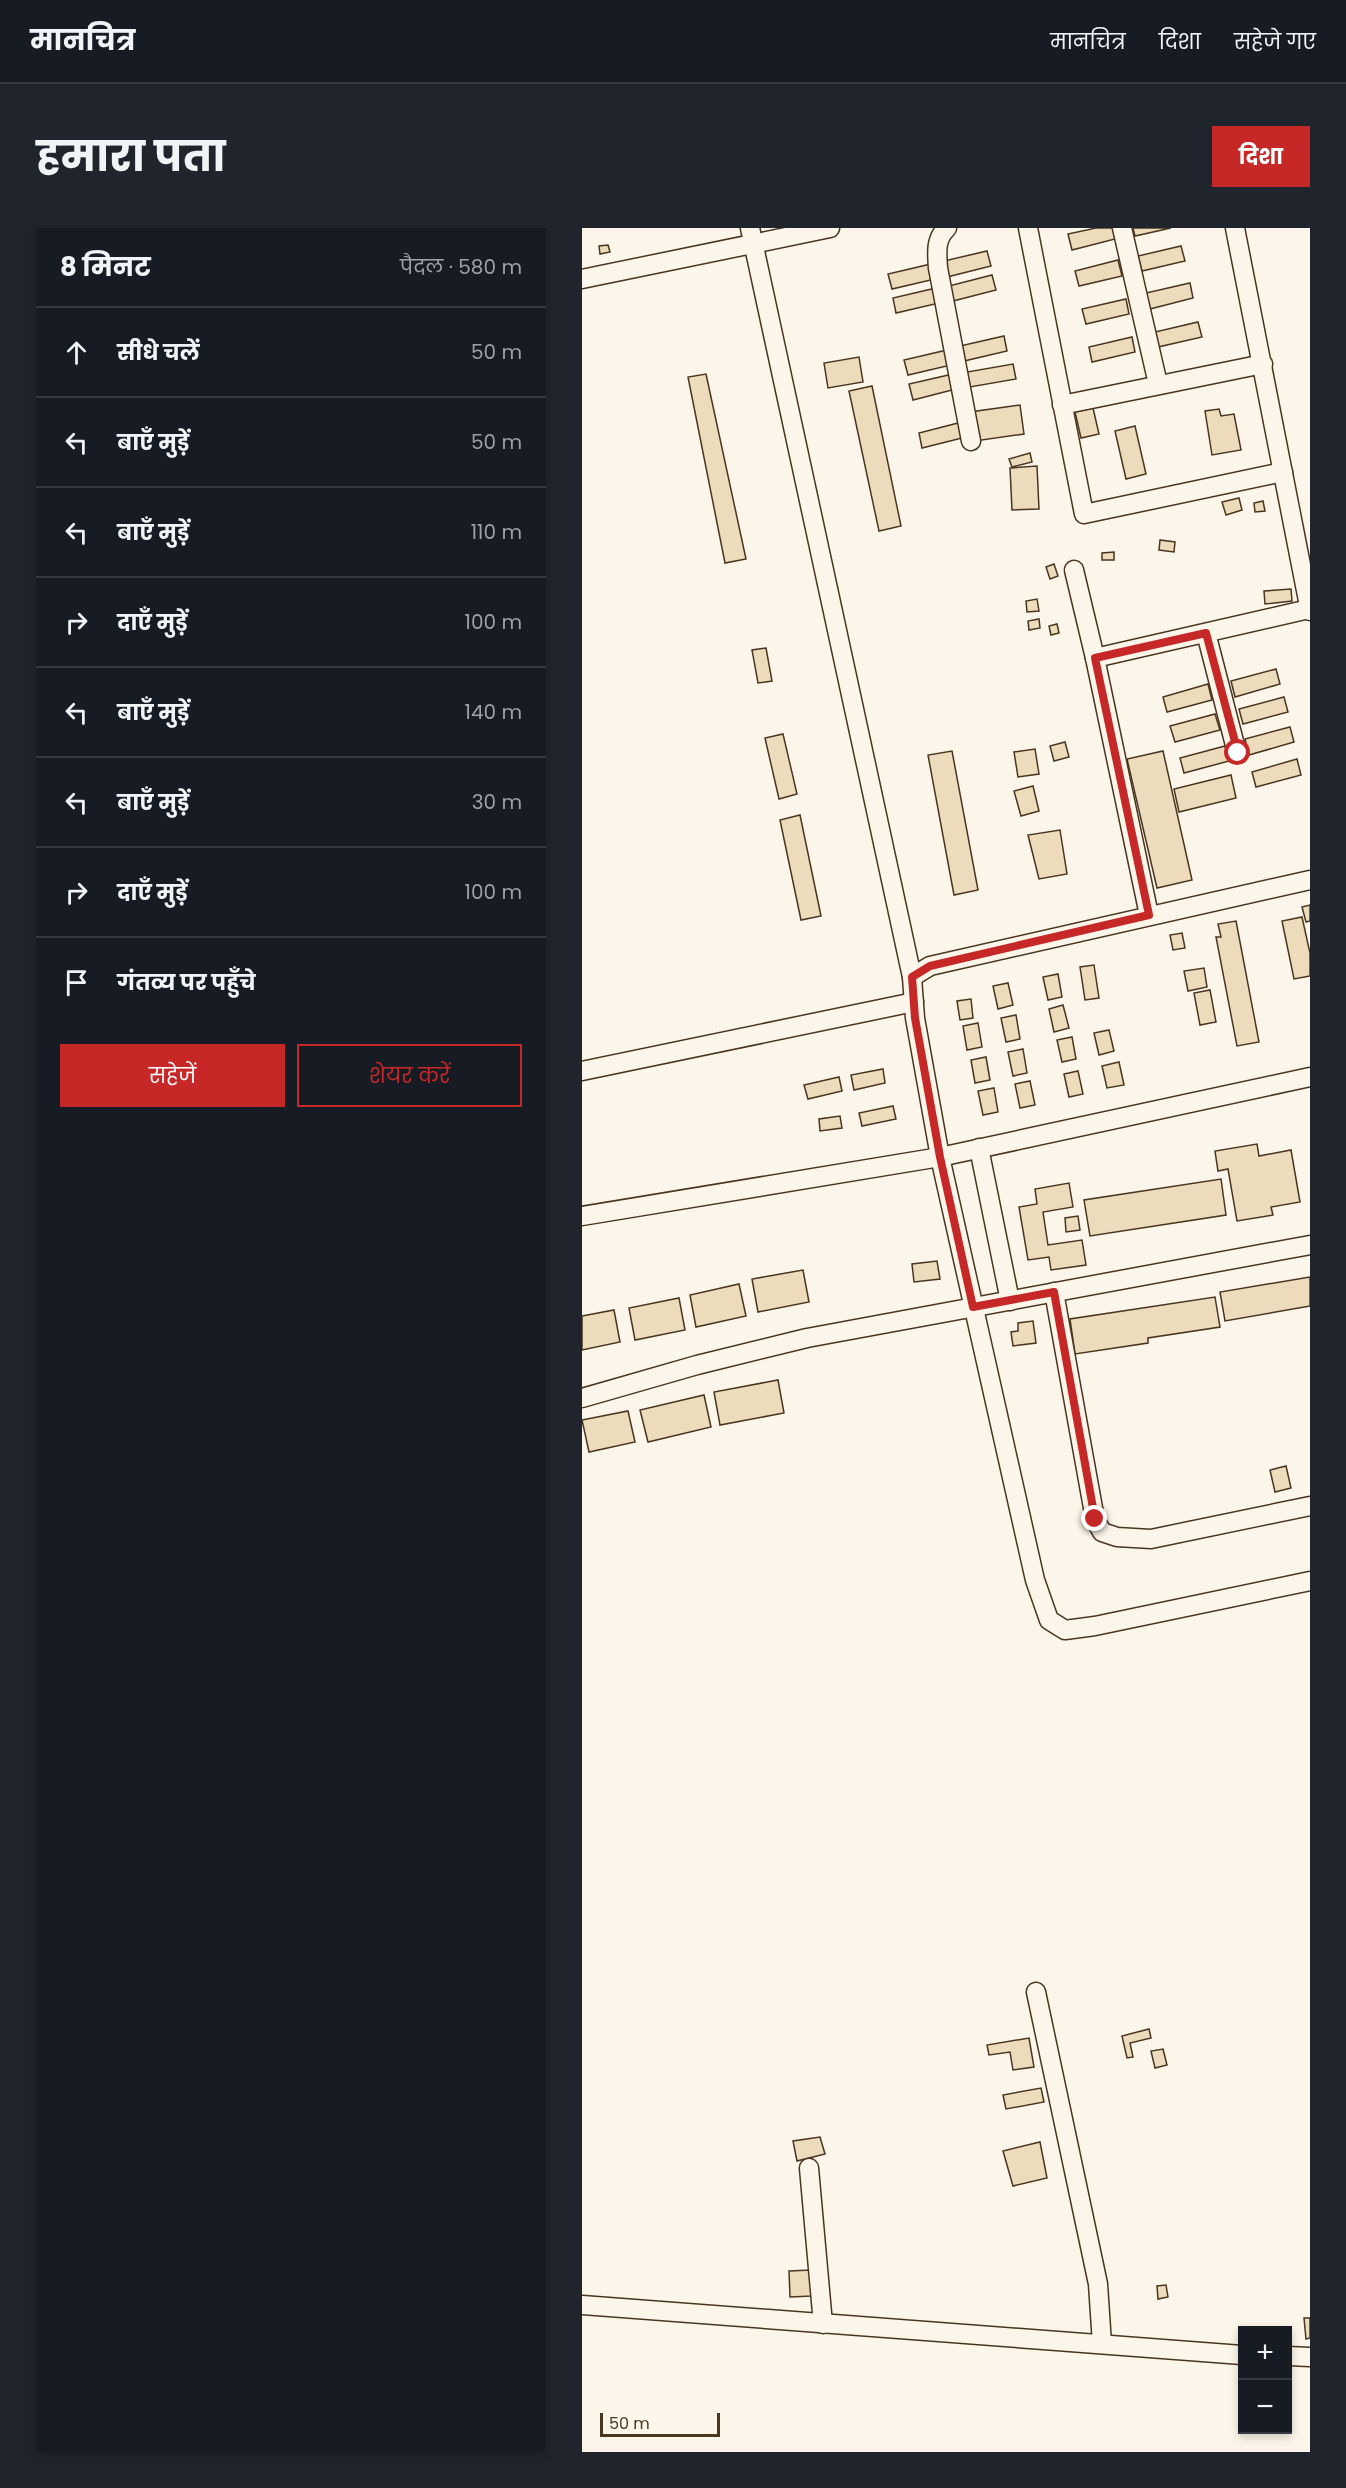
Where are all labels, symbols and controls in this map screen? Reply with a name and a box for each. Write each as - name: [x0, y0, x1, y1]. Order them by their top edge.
- text: मानचित्र: [30, 21, 135, 60]
- text: मानचित्र: [1050, 27, 1126, 56]
- text: दिशा: [1159, 27, 1201, 56]
- text: सहेजे गए: [1234, 27, 1316, 56]
- button: दिशा: [1212, 126, 1310, 187]
- text: हमारा पता: [36, 127, 226, 186]
- text: 8 मिनट: [60, 249, 151, 285]
- text: पैदल · 580 m: [400, 253, 522, 281]
- icon: ahead: [60, 336, 93, 369]
- text: सीधे चलें: [117, 337, 200, 368]
- text: 50 m: [471, 338, 522, 366]
- icon: left: [60, 426, 93, 459]
- text: बाएँ मुड़ें: [117, 427, 189, 458]
- text: 50 m: [471, 428, 522, 456]
- icon: left: [60, 516, 93, 549]
- text: बाएँ मुड़ें: [117, 517, 189, 548]
- text: 110 m: [471, 518, 522, 546]
- icon: right: [60, 606, 93, 639]
- text: दाएँ मुड़ें: [117, 607, 188, 638]
- text: 100 m: [465, 608, 522, 636]
- icon: left: [60, 696, 93, 729]
- text: बाएँ मुड़ें: [117, 697, 189, 728]
- text: 140 m: [465, 698, 522, 726]
- route start: [1224, 739, 1250, 765]
- icon: left: [60, 786, 93, 819]
- text: बाएँ मुड़ें: [117, 787, 189, 818]
- text: 30 m: [472, 788, 522, 816]
- icon: right: [60, 876, 93, 909]
- text: दाएँ मुड़ें: [117, 877, 188, 908]
- text: 100 m: [465, 878, 522, 906]
- icon: arrive: [60, 966, 93, 999]
- text: गंतव्य पर पहुँचे: [117, 967, 256, 998]
- button: सहेजें: [60, 1044, 285, 1107]
- button: शेयर करें: [297, 1044, 522, 1107]
- route end: [1081, 1505, 1107, 1531]
- map controls: [1238, 2326, 1292, 2434]
- button: +: [1238, 2326, 1292, 2380]
- button: −: [1238, 2380, 1292, 2434]
- scale bar: [600, 2410, 720, 2438]
- text: 50 m: [609, 2412, 650, 2435]

